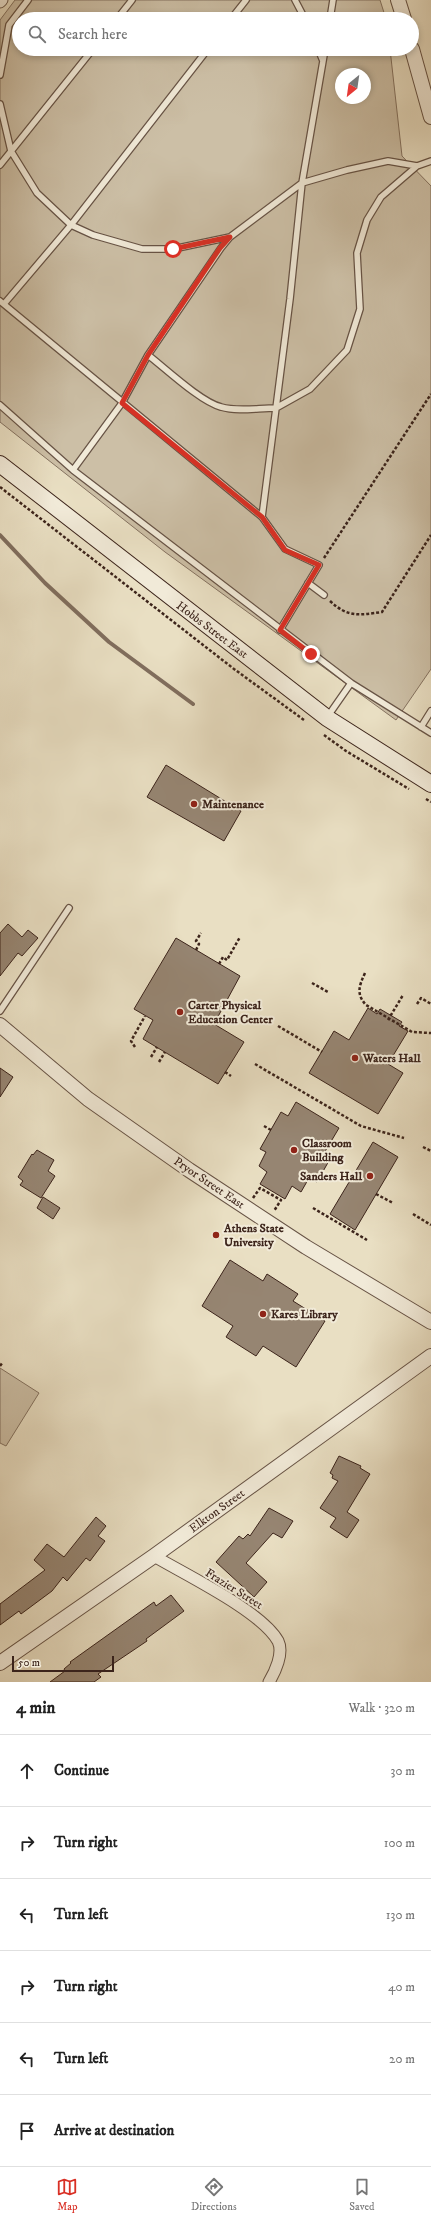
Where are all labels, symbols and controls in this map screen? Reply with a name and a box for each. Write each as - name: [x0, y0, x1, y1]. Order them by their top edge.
- search box: [12, 12, 419, 56]
- icon: search: [26, 23, 48, 45]
- text: Search here: [58, 25, 127, 44]
- north arrow: [335, 68, 371, 104]
- route start: [164, 240, 182, 258]
- street label: Hobbs Street East: [173, 598, 251, 662]
- route end: [302, 645, 320, 663]
- place label: Maintenance: [202, 797, 264, 812]
- marker: Maintenance: [189, 799, 199, 809]
- place label: Carter Physical Education Center: [188, 998, 273, 1027]
- marker: Carter Physical Education Center: [175, 1007, 185, 1017]
- place label: Waters Hall: [362, 1051, 421, 1066]
- marker: Waters Hall: [350, 1053, 360, 1063]
- place label: Classroom Building: [302, 1136, 352, 1165]
- marker: Classroom Building: [289, 1145, 299, 1155]
- street label: Pryor Street East: [171, 1154, 247, 1212]
- place label: Sanders Hall: [300, 1169, 362, 1184]
- marker: Sanders Hall: [365, 1171, 375, 1181]
- place label: Athens State University: [223, 1221, 284, 1250]
- marker: Athens State University: [211, 1230, 221, 1240]
- place label: Kares Library: [271, 1307, 338, 1322]
- marker: Kares Library: [258, 1309, 268, 1319]
- street label: Elkton Street: [186, 1486, 248, 1536]
- street label: Frazier Street: [202, 1565, 266, 1613]
- scale bar: [12, 1654, 114, 1673]
- text: 50 m: [18, 1656, 40, 1670]
- text: 4 min: [16, 1697, 55, 1719]
- text: Walk · 320 m: [349, 1700, 415, 1716]
- icon: ahead: [16, 1760, 38, 1782]
- text: Continue: [54, 1761, 109, 1780]
- text: 30 m: [391, 1763, 415, 1779]
- icon: right: [16, 1832, 38, 1854]
- text: Turn right: [54, 1833, 117, 1852]
- text: 100 m: [384, 1835, 415, 1851]
- icon: left: [16, 1904, 38, 1926]
- text: Turn left: [54, 1905, 108, 1924]
- text: 130 m: [386, 1907, 415, 1923]
- icon: right: [16, 1976, 38, 1998]
- text: Turn right: [54, 1977, 117, 1996]
- text: 40 m: [388, 1979, 415, 1995]
- icon: left: [16, 2048, 38, 2070]
- text: Turn left: [54, 2049, 108, 2068]
- text: 20 m: [389, 2051, 415, 2067]
- icon: arrive: [16, 2120, 38, 2142]
- text: Arrive at destination: [54, 2121, 174, 2140]
- tab: Map: [56, 2176, 78, 2214]
- tab: Directions: [191, 2176, 237, 2214]
- tab: Saved: [349, 2176, 375, 2214]

